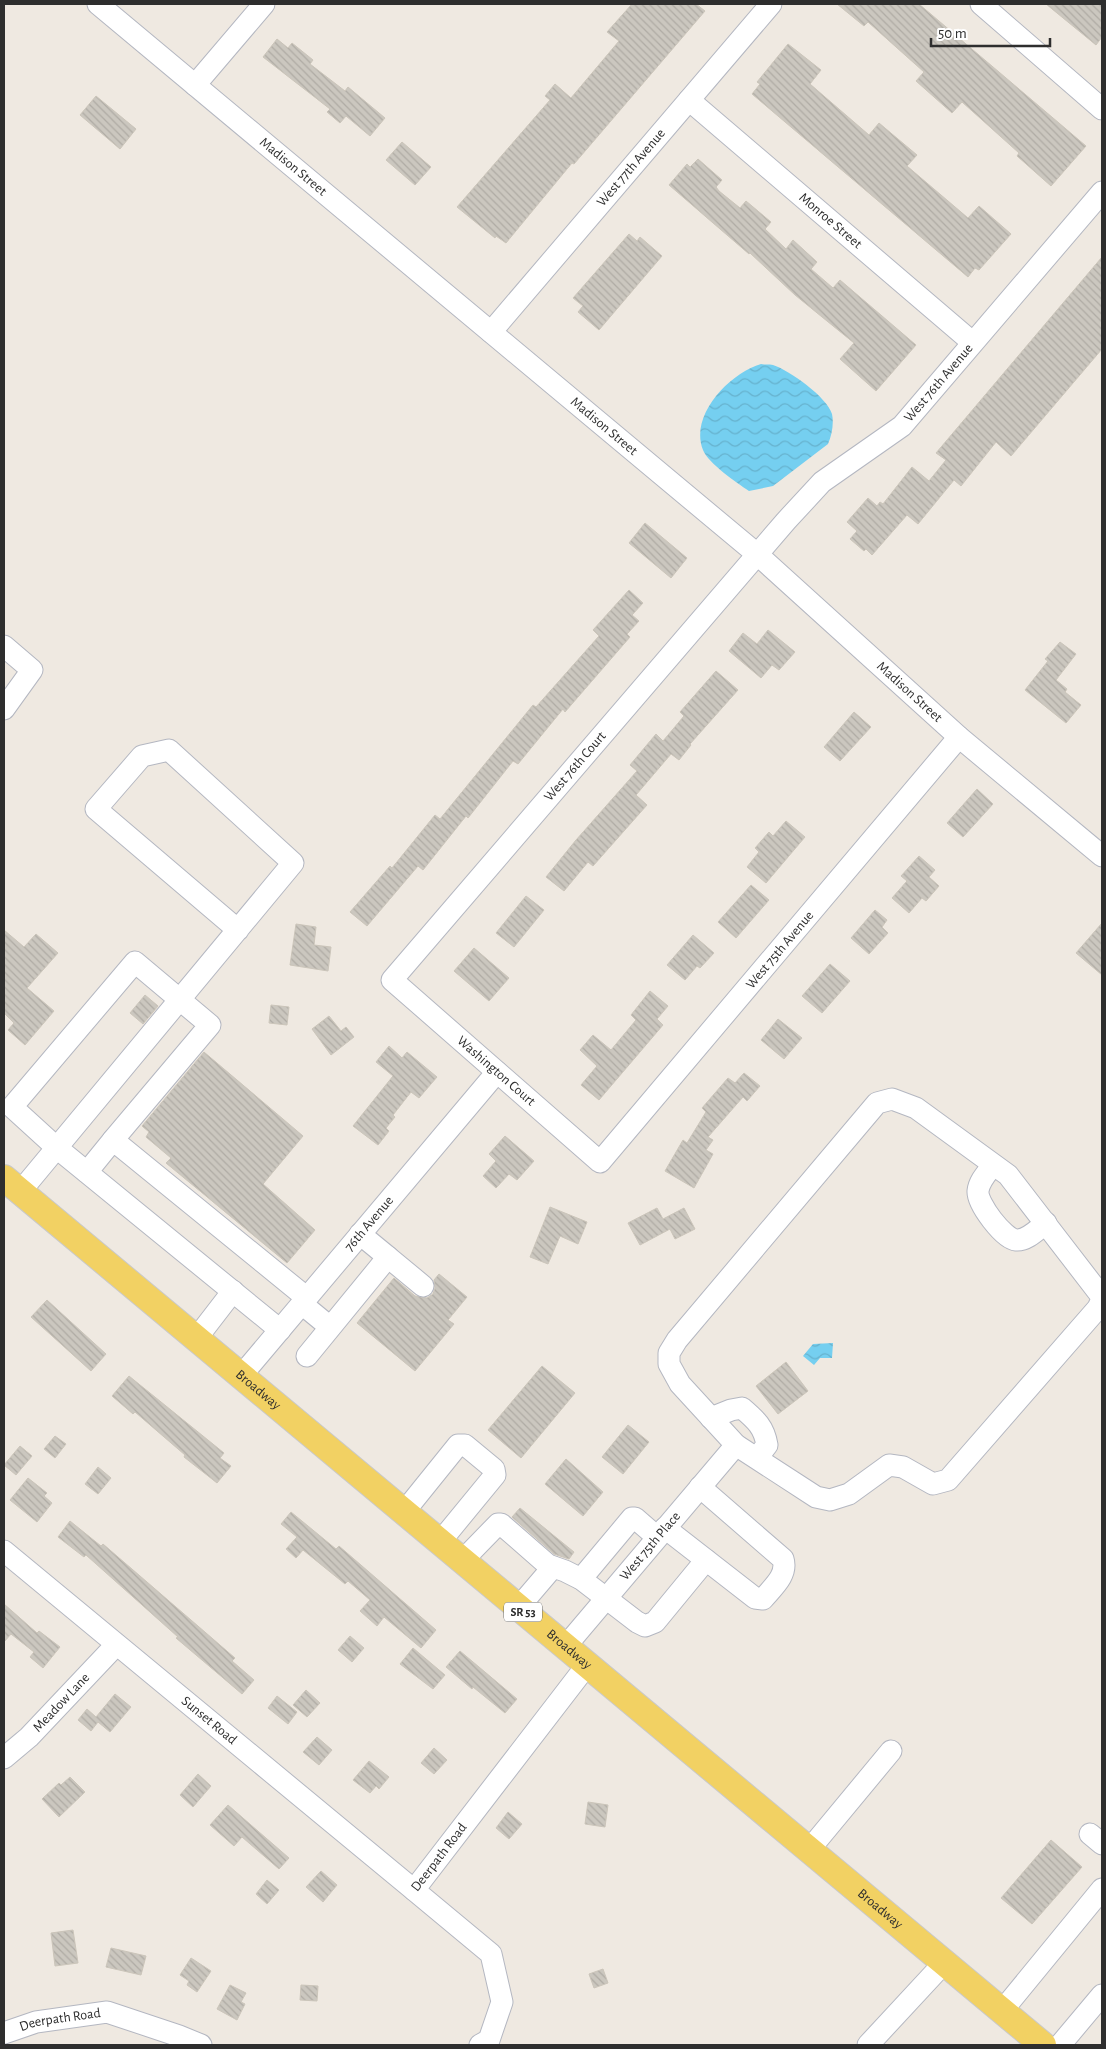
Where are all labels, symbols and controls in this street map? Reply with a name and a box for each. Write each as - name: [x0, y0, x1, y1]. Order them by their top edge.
- scale bar: [931, 15, 1050, 47]
- text: 50 m: [938, 26, 967, 41]
- street label: West 77th Avenue: [594, 126, 668, 209]
- street label: Madison Street: [257, 135, 330, 199]
- street label: Monroe Street: [796, 190, 865, 252]
- street label: West 76th Avenue: [902, 341, 976, 425]
- street label: Madison Street: [568, 395, 640, 458]
- street label: Madison Street: [874, 659, 945, 725]
- street label: West 76th Court: [542, 729, 609, 804]
- street label: West 75th Avenue: [744, 908, 816, 992]
- street label: Washington Court: [454, 1033, 538, 1109]
- street label: 76th Avenue: [342, 1194, 396, 1254]
- street label: Broadway: [233, 1367, 283, 1413]
- street label: West 75th Place: [617, 1509, 683, 1583]
- road number: SR 53: [504, 1602, 542, 1621]
- street label: Broadway: [544, 1627, 594, 1672]
- street label: Meadow Lane: [31, 1670, 92, 1735]
- street label: Sunset Road: [179, 1694, 239, 1747]
- street label: Deerpath Road: [409, 1821, 470, 1894]
- street label: Broadway: [855, 1886, 905, 1932]
- street label: Deerpath Road: [18, 2006, 102, 2034]

